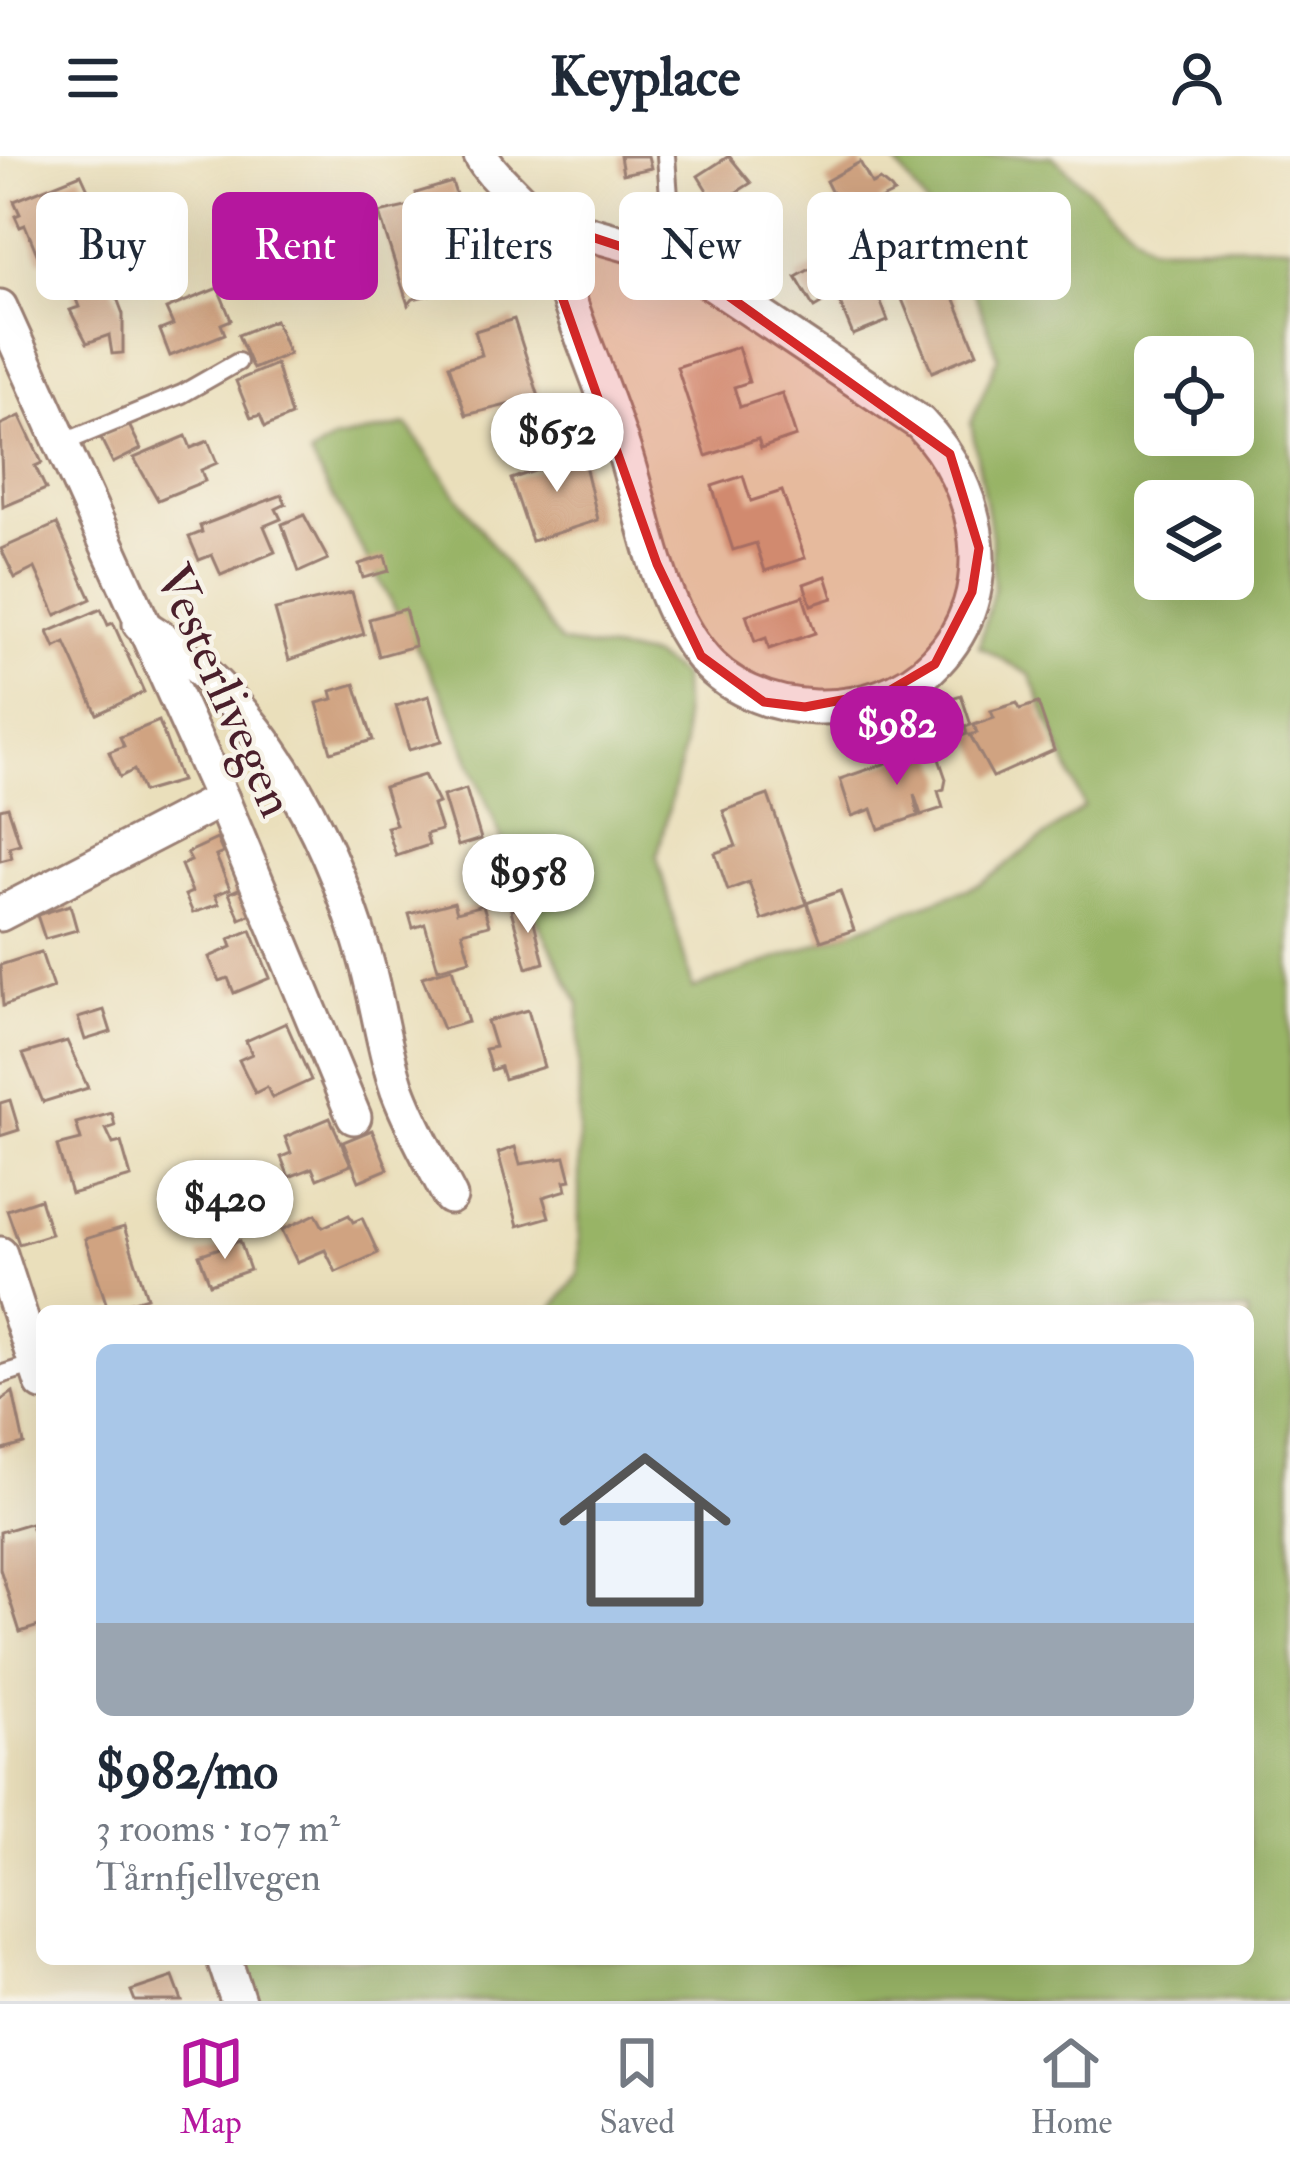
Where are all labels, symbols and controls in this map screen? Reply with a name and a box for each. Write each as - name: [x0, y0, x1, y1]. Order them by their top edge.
- text: Keyplace: [550, 44, 740, 112]
- icon: menu: [60, 45, 126, 111]
- icon: person: [1164, 45, 1230, 111]
- chip: Buy: [36, 192, 188, 300]
- chip: Rent: [212, 192, 378, 300]
- chip: Filters: [402, 192, 595, 300]
- chip: New: [619, 192, 783, 300]
- chip: Apartment: [807, 192, 1071, 300]
- map controls: [1134, 336, 1254, 600]
- button: locate: [1134, 336, 1254, 456]
- pin: $652: [486, 393, 628, 495]
- text: $652: [518, 407, 596, 456]
- button: layers: [1134, 480, 1254, 600]
- street label: Vesterlivegen: [140, 555, 308, 827]
- pin: $982: [826, 686, 968, 788]
- text: $982: [857, 700, 937, 749]
- pin: $958: [457, 834, 599, 936]
- text: $958: [489, 848, 567, 897]
- pin: $420: [154, 1160, 296, 1262]
- text: $420: [184, 1174, 266, 1223]
- icon: home: [537, 1422, 753, 1638]
- text: $982/mo: [96, 1740, 278, 1804]
- text: 3 rooms · 107 m²: [96, 1804, 340, 1853]
- text: Tårnfjellvegen: [96, 1853, 321, 1902]
- tab: Map: [178, 2030, 244, 2143]
- tab: Saved: [599, 2030, 675, 2143]
- tab: Home: [1030, 2030, 1112, 2143]

